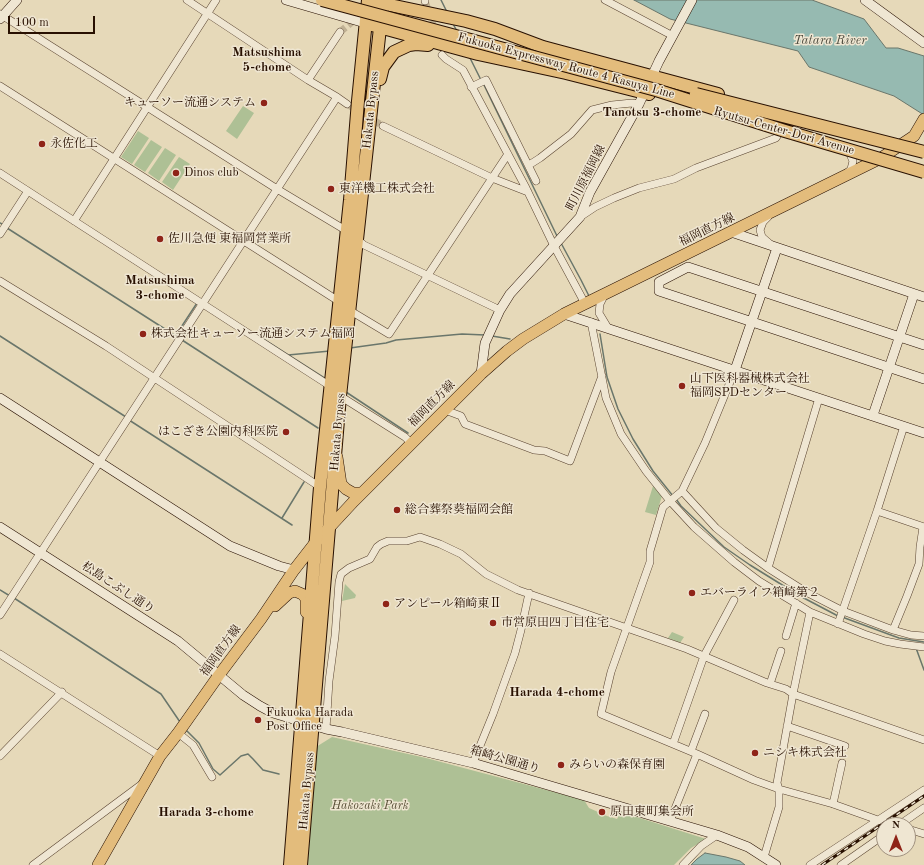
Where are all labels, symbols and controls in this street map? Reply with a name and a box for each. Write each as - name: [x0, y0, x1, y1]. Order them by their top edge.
- scale bar: [10, 8, 97, 34]
- text: 100 m: [15, 17, 49, 29]
- street label: Fukuoka Expressway Route 4 Kasuya Line: [456, 30, 676, 102]
- water label: Tatara River: [793, 33, 867, 49]
- district label: Matsushima 5-chome: [232, 45, 302, 76]
- street label: Hakata Bypass: [360, 70, 382, 150]
- place label: キューソー流通システム: [124, 96, 256, 110]
- marker: キューソー流通システム: [259, 98, 269, 108]
- street label: Ryutsu-Center-Dori Avenue: [712, 104, 856, 158]
- district label: Tanotsu 3-chome: [603, 105, 701, 121]
- place label: 永佐化工: [50, 137, 98, 151]
- marker: 永佐化工: [37, 139, 47, 149]
- street label: 町川原福岡線: [563, 143, 609, 213]
- place label: Dinos club: [184, 166, 239, 180]
- marker: Dinos club: [171, 168, 181, 178]
- place label: 東洋機工株式会社: [339, 182, 435, 196]
- marker: 東洋機工株式会社: [326, 184, 336, 194]
- street label: 福岡直方線: [677, 210, 737, 250]
- place label: 佐川急便 東福岡営業所: [168, 232, 291, 246]
- marker: 佐川急便 東福岡営業所: [155, 234, 165, 244]
- district label: Matsushima 3-chome: [125, 273, 195, 304]
- place label: 株式会社キューソー流通システム福岡: [151, 327, 355, 341]
- marker: 株式会社キューソー流通システム福岡: [138, 329, 148, 339]
- place label: 山下医科器械株式会社 福岡SPDセンター: [690, 372, 810, 400]
- street label: 福岡直方線: [406, 378, 458, 430]
- marker: 山下医科器械株式会社 福岡SPDセンター: [677, 381, 687, 391]
- street label: Hakata Bypass: [327, 392, 349, 472]
- place label: はこざき公園内科医院: [158, 425, 278, 439]
- marker: はこざき公園内科医院: [281, 427, 291, 437]
- place label: 総合葬祭葵福岡会館: [405, 503, 513, 517]
- marker: 総合葬祭葵福岡会館: [392, 505, 402, 515]
- street label: 松島こぶし通り: [79, 559, 157, 617]
- place label: エバーライフ箱崎第２: [700, 586, 820, 600]
- marker: エバーライフ箱崎第２: [687, 588, 697, 598]
- place label: アンピール箱崎東Ⅱ: [394, 597, 502, 611]
- marker: アンピール箱崎東Ⅱ: [381, 599, 391, 609]
- place label: 市営原田四丁目住宅: [501, 616, 609, 630]
- marker: 市営原田四丁目住宅: [488, 618, 498, 628]
- street label: 福岡直方線: [198, 622, 244, 680]
- district label: Harada 4-chome: [509, 685, 605, 701]
- place label: Fukuoka Harada Post Office: [266, 706, 353, 734]
- marker: Fukuoka Harada Post Office: [253, 715, 263, 725]
- street label: 箱崎公園通り: [468, 743, 542, 777]
- place label: ニシキ株式会社: [763, 746, 847, 760]
- marker: ニシキ株式会社: [750, 748, 760, 758]
- street label: Hakata Bypass: [296, 751, 318, 831]
- place label: みらいの森保育園: [569, 758, 665, 772]
- marker: みらいの森保育園: [556, 760, 566, 770]
- park label: Hakozaki Park: [331, 799, 409, 813]
- district label: Harada 3-chome: [158, 805, 254, 821]
- place label: 原田東町集会所: [610, 805, 694, 819]
- marker: 原田東町集会所: [597, 807, 607, 817]
- north arrow: [876, 817, 916, 857]
- text: N: [892, 820, 900, 831]

